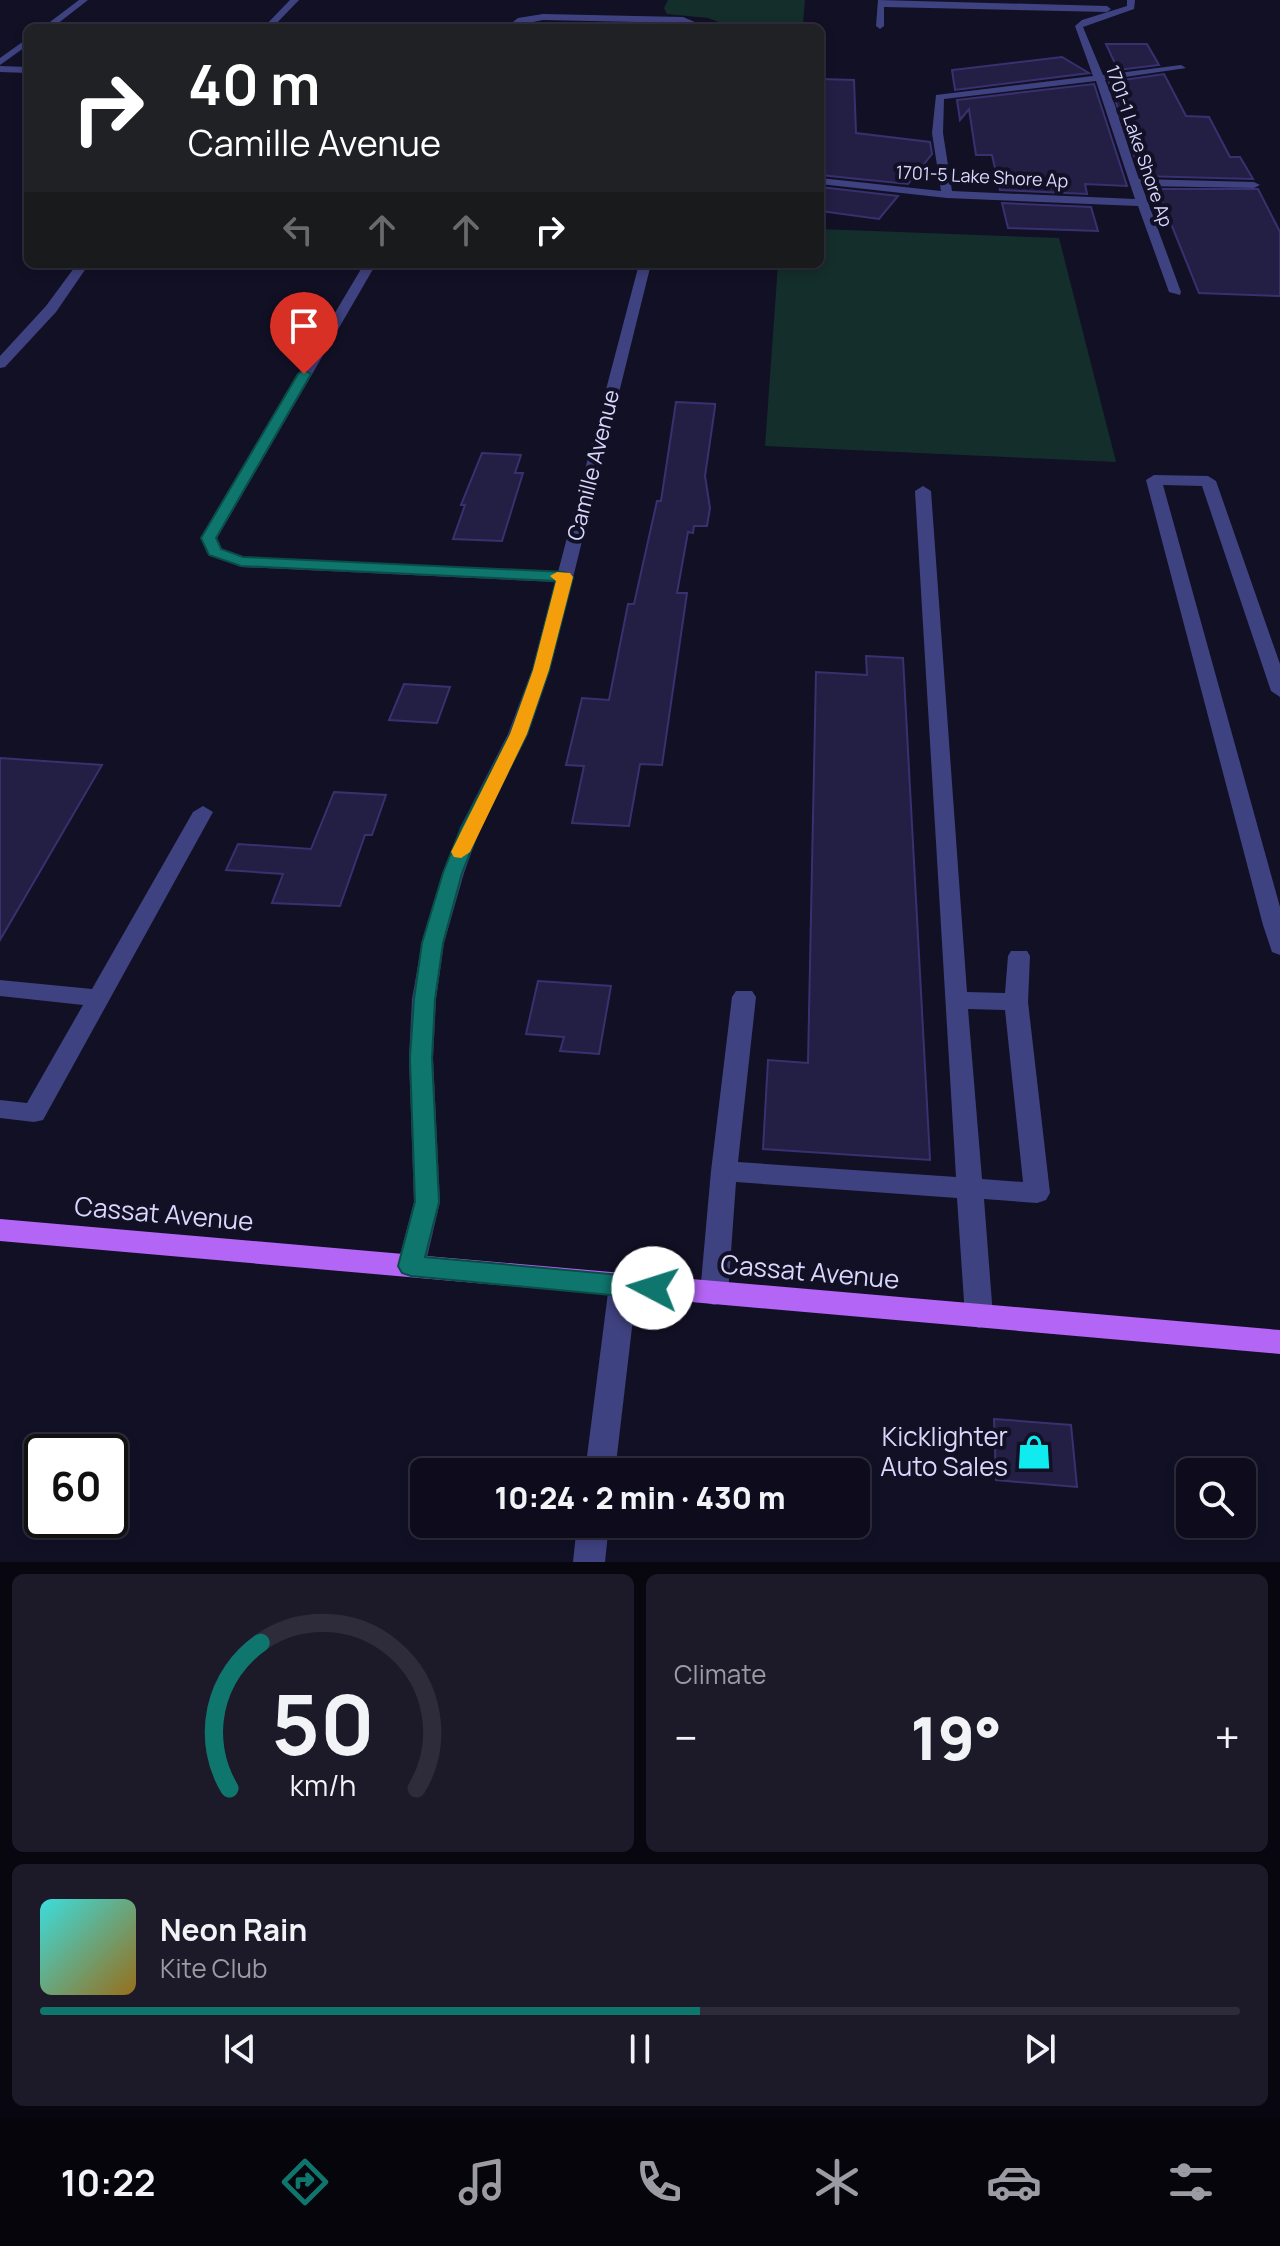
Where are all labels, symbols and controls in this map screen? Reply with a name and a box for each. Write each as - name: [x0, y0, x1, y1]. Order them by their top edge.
- text: 40 m: [188, 45, 320, 122]
- icon: right: [56, 56, 160, 160]
- street label: 1701-1 Lake Shore Ap: [1101, 62, 1179, 230]
- text: Camille Avenue: [188, 118, 441, 167]
- street label: 1701-5 Lake Shore Ap: [895, 160, 1069, 193]
- icon: left: [276, 208, 320, 252]
- icon: ahead: [360, 208, 404, 252]
- icon: ahead: [444, 208, 488, 252]
- icon: right: [528, 208, 572, 252]
- pin: [270, 292, 338, 374]
- icon: arrive: [282, 304, 326, 348]
- street label: Camille Avenue: [560, 386, 626, 544]
- street label: Cassat Avenue: [73, 1187, 255, 1239]
- street label: Cassat Avenue: [719, 1245, 901, 1297]
- position arrow: [611, 1246, 695, 1330]
- place label: Kicklighter Auto Sales: [880, 1418, 1008, 1484]
- shop icon: Kicklighter Auto Sales: [1015, 1433, 1053, 1471]
- speed limit sign: 60: [24, 1434, 128, 1538]
- map controls: [1176, 1458, 1256, 1538]
- button: search: [1176, 1458, 1256, 1538]
- text: 10:24 · 2 min · 430 m: [495, 1477, 785, 1518]
- text: Climate: [674, 1656, 766, 1692]
- text: 50: [271, 1666, 375, 1780]
- text: 19°: [910, 1696, 1002, 1778]
- text: −: [674, 1707, 698, 1767]
- text: +: [1215, 1707, 1240, 1767]
- text: km/h: [290, 1766, 356, 1805]
- text: Neon Rain: [160, 1909, 307, 1950]
- text: Kite Club: [160, 1950, 267, 1986]
- icon: previous: [218, 2027, 262, 2071]
- icon: pause: [618, 2027, 662, 2071]
- icon: next: [1018, 2027, 1062, 2071]
- icon: directions: [277, 2154, 333, 2210]
- icon: music: [454, 2154, 510, 2210]
- icon: phone: [631, 2154, 687, 2210]
- icon: climate: [809, 2154, 865, 2210]
- icon: car: [986, 2154, 1042, 2210]
- icon: filters: [1163, 2154, 1219, 2210]
- text: 10:22: [61, 2158, 155, 2207]

